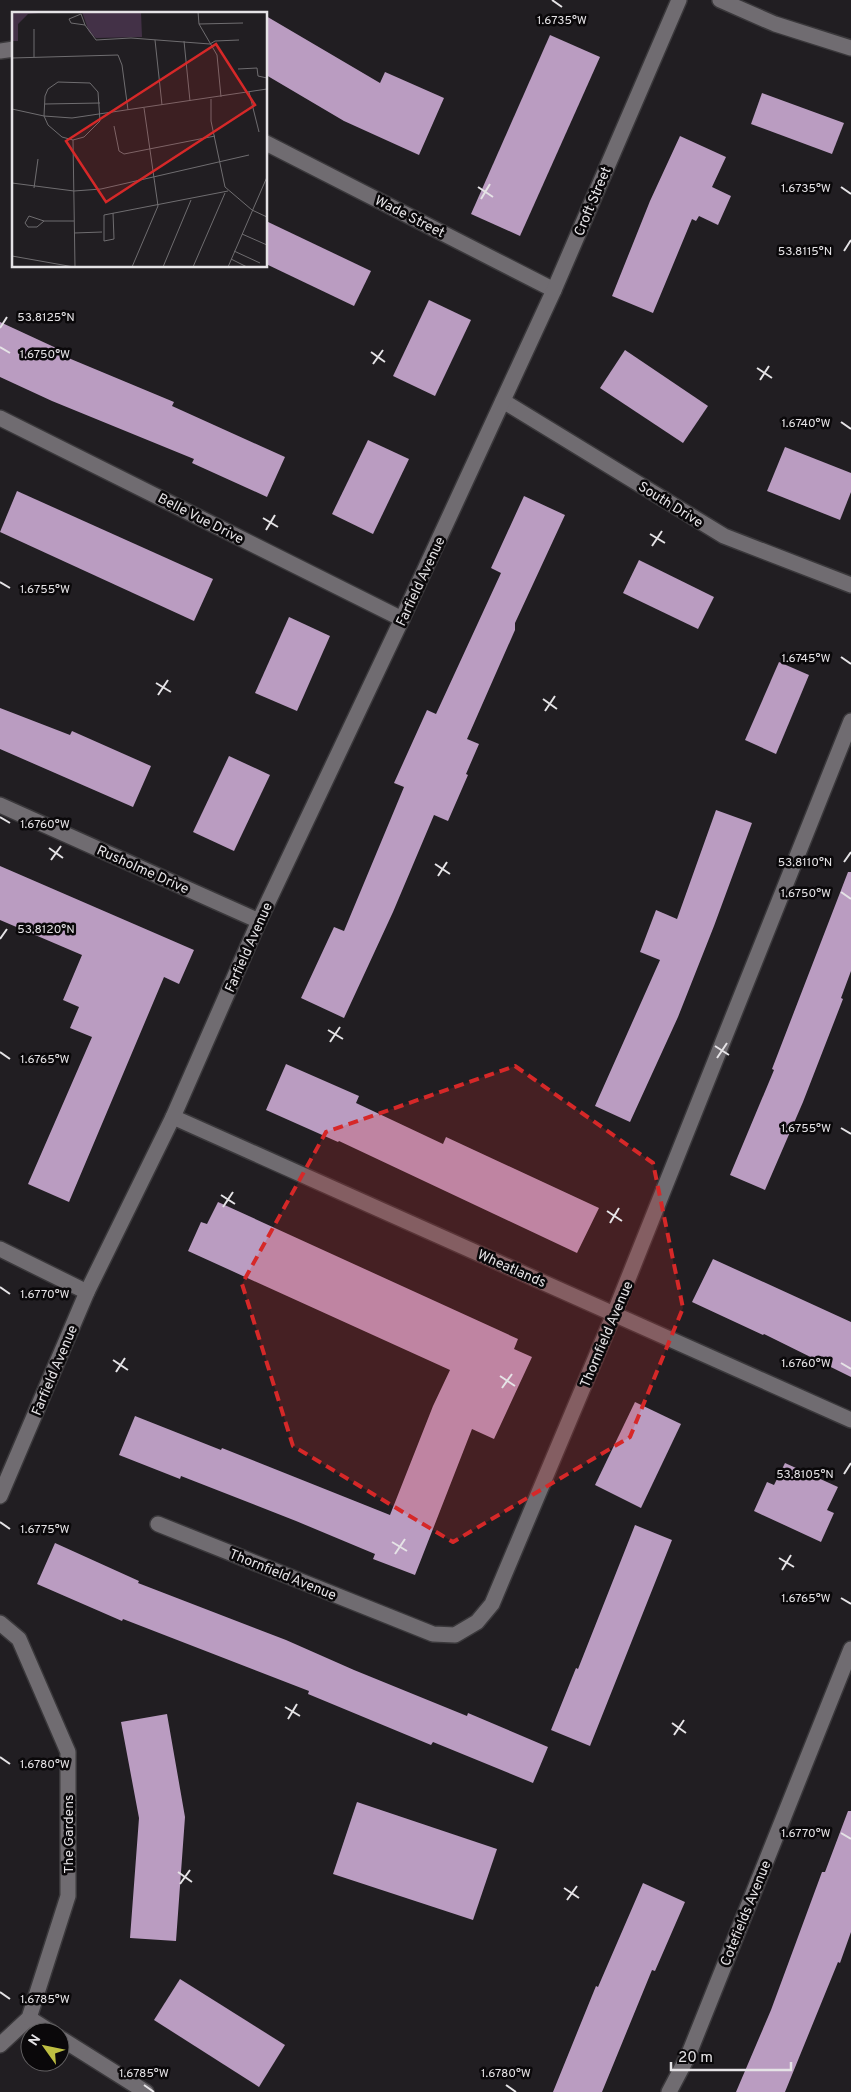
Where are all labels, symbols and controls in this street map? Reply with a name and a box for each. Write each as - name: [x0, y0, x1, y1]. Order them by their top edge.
- inset map: [12, 12, 268, 268]
- text: 1.6735°W: [537, 13, 587, 29]
- street label: Croft Street: [571, 164, 616, 239]
- text: 1.6735°W: [781, 181, 831, 197]
- street label: Wade Street: [372, 192, 447, 242]
- text: 53.8115°N: [778, 244, 832, 260]
- text: 53.8125°N: [17, 310, 75, 326]
- text: 1.6750°W: [20, 347, 70, 363]
- text: 1.6740°W: [781, 416, 831, 432]
- street label: South Drive: [635, 479, 706, 532]
- street label: Belle Vue Drive: [154, 490, 246, 548]
- street label: Farfield Avenue: [393, 534, 449, 629]
- text: 1.6755°W: [20, 582, 70, 598]
- text: 1.6745°W: [782, 651, 830, 667]
- text: 1.6760°W: [20, 817, 70, 833]
- street label: Rusholme Drive: [94, 842, 191, 898]
- text: 53.8110°N: [778, 855, 832, 871]
- text: 1.6750°W: [781, 886, 831, 902]
- street label: Farfield Avenue: [222, 900, 277, 995]
- text: 53.8120°N: [17, 922, 75, 938]
- text: 1.6765°W: [20, 1052, 70, 1068]
- text: 1.6755°W: [781, 1121, 831, 1137]
- street label: Wheatlands: [474, 1247, 548, 1292]
- street label: Thornfield Avenue: [577, 1279, 637, 1390]
- text: 1.6770°W: [20, 1287, 70, 1303]
- street label: Farfield Avenue: [29, 1323, 82, 1418]
- text: 1.6760°W: [781, 1356, 831, 1372]
- text: 53.8105°N: [776, 1467, 834, 1483]
- text: 1.6775°W: [20, 1522, 70, 1538]
- street label: Thornfield Avenue: [226, 1546, 339, 1605]
- text: 1.6765°W: [781, 1591, 831, 1607]
- text: 1.6780°W: [20, 1757, 70, 1773]
- street label: The Gardens: [61, 1794, 78, 1874]
- text: 1.6770°W: [781, 1826, 831, 1842]
- street label: Cotefields Avenue: [717, 1858, 775, 1969]
- text: 1.6785°W: [20, 1992, 70, 2008]
- north arrow: [20, 2022, 70, 2072]
- text: N: [25, 2032, 45, 2050]
- scale bar: [671, 2040, 791, 2072]
- text: 20 m: [678, 2049, 713, 2068]
- text: 1.6785°W: [119, 2066, 169, 2082]
- text: 1.6780°W: [481, 2066, 531, 2082]

